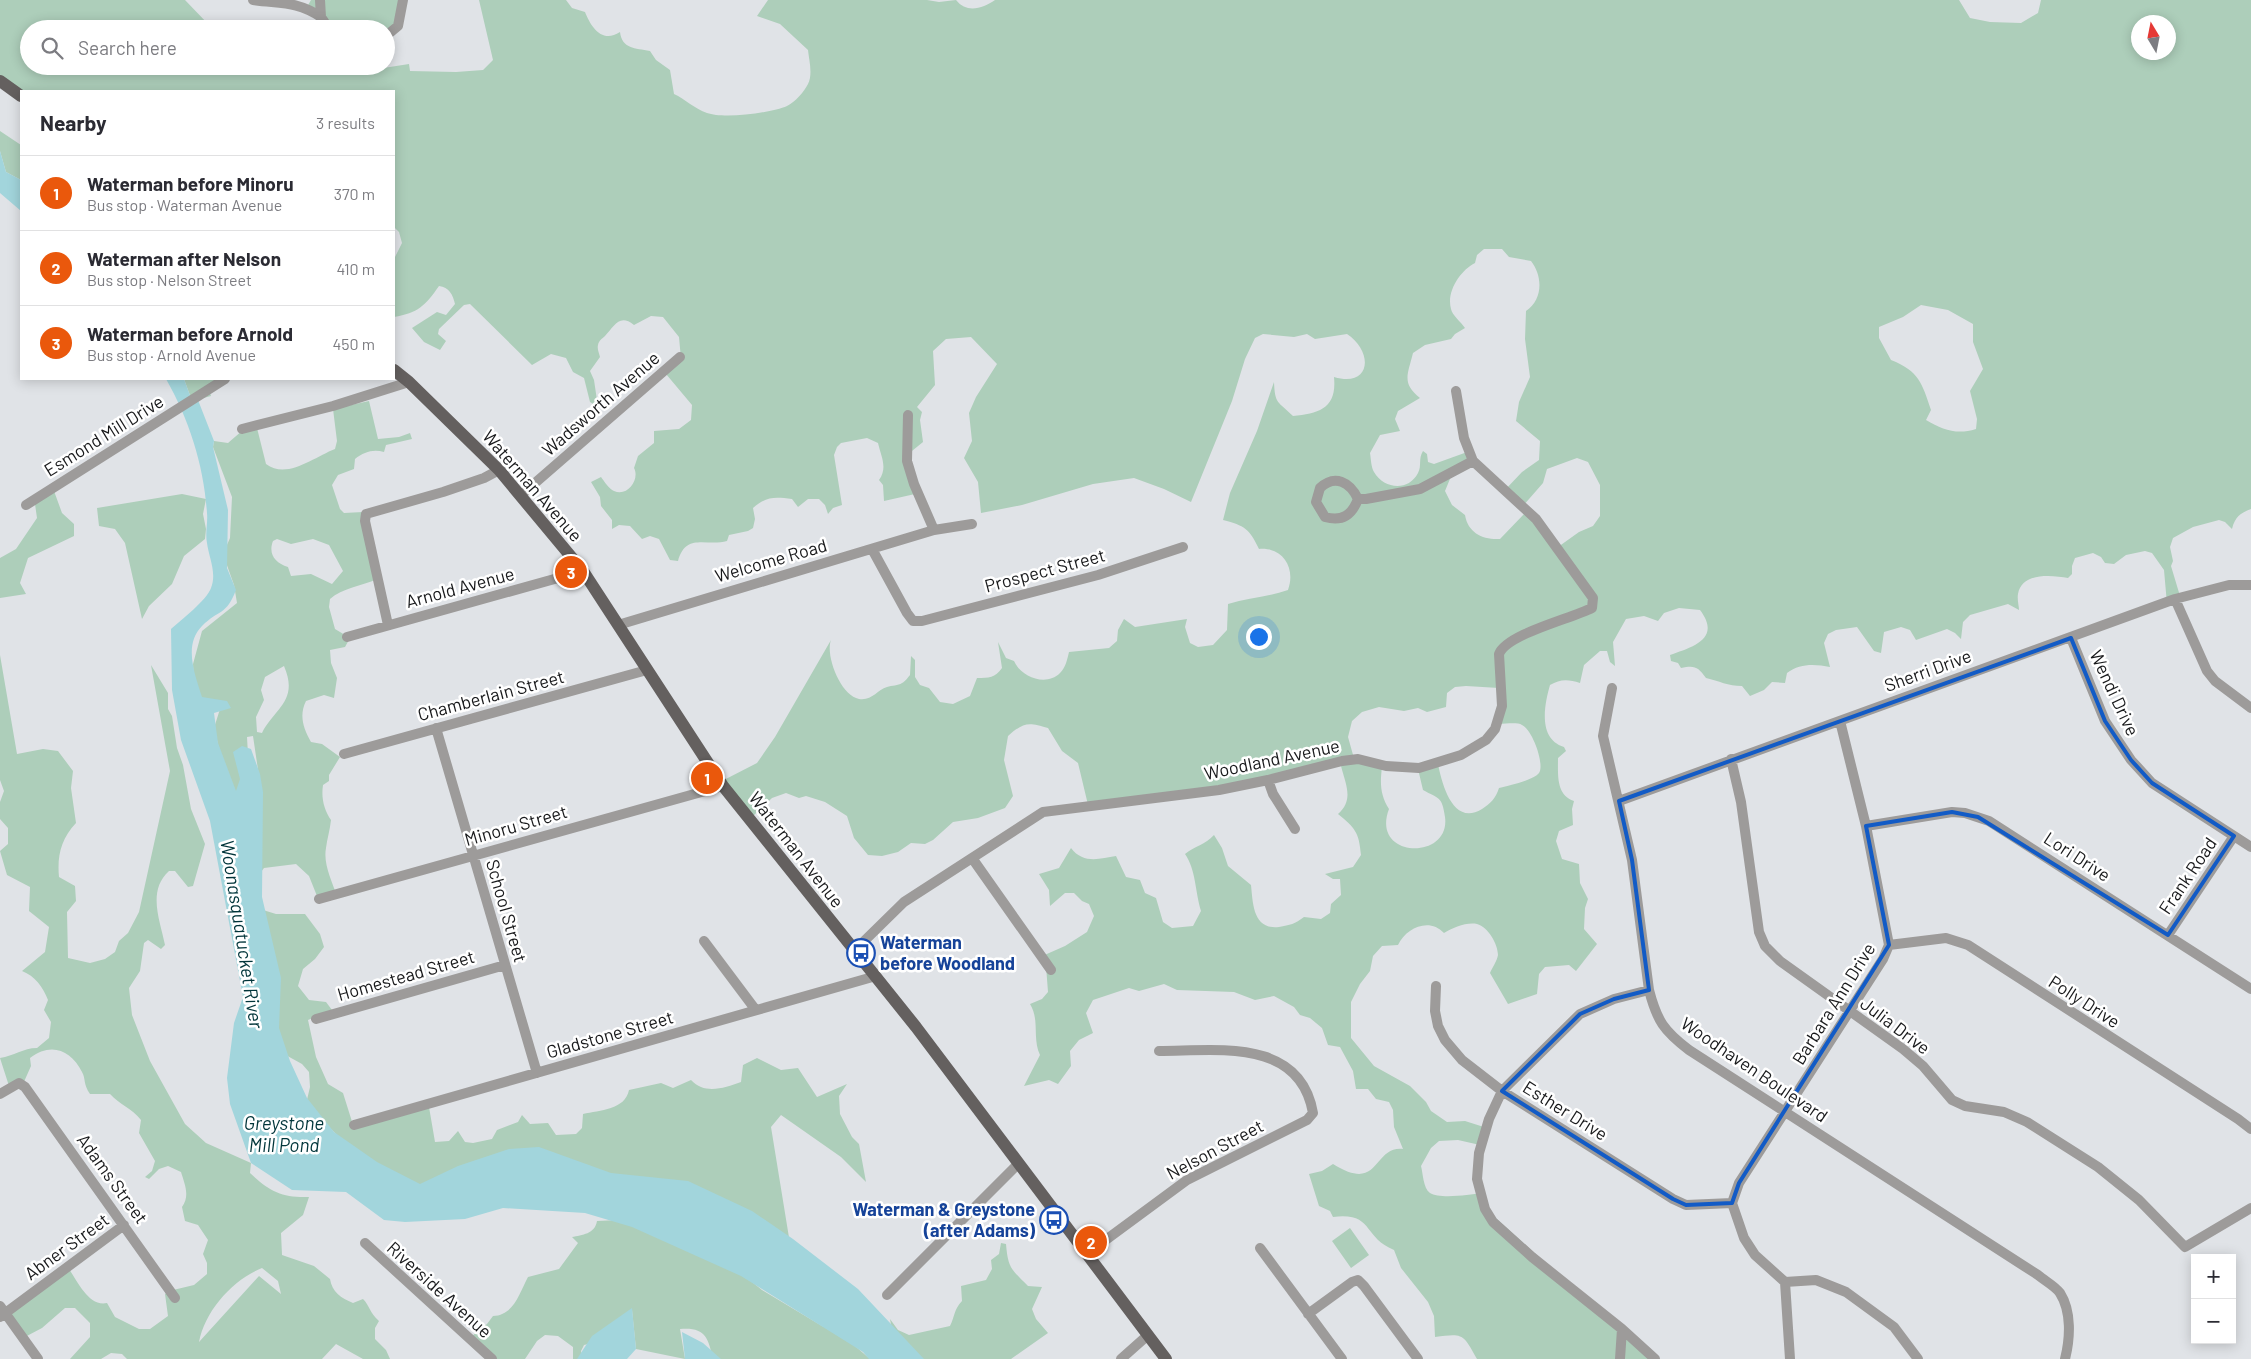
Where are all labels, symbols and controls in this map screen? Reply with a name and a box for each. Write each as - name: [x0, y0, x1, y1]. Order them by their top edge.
- north arrow: [2131, 15, 2176, 60]
- search box: [20, 20, 395, 75]
- icon: search: [38, 34, 66, 62]
- text: Search here: [78, 36, 177, 59]
- text: Nearby: [40, 110, 106, 135]
- text: 3 results: [316, 113, 375, 132]
- text: Waterman before Minoru: [87, 172, 294, 195]
- text: 1: [53, 184, 59, 203]
- text: 370 m: [334, 184, 375, 203]
- text: Bus stop · Waterman Avenue: [87, 195, 282, 214]
- text: Waterman after Nelson: [87, 247, 281, 270]
- text: 2: [52, 259, 60, 278]
- text: 410 m: [337, 259, 375, 278]
- text: Bus stop · Nelson Street: [87, 270, 252, 289]
- text: Waterman before Arnold: [87, 322, 293, 345]
- text: 3: [52, 334, 60, 353]
- text: 450 m: [332, 334, 375, 353]
- text: Bus stop · Arnold Avenue: [87, 345, 256, 364]
- street label: Wadsworth Avenue: [537, 346, 664, 460]
- street label: Esmond Mill Drive: [40, 390, 167, 481]
- street label: Waterman Avenue: [478, 425, 587, 546]
- street label: Welcome Road: [712, 534, 829, 587]
- street label: Prospect Street: [982, 543, 1107, 597]
- pin: 3: [555, 553, 587, 591]
- street label: Arnold Avenue: [403, 562, 517, 612]
- your location: [1246, 624, 1272, 650]
- street label: Sherri Drive: [1881, 644, 1974, 696]
- street label: Wendi Drive: [2085, 646, 2144, 739]
- street label: Chamberlain Street: [415, 665, 566, 725]
- street label: Woodland Avenue: [1202, 734, 1342, 784]
- pin: 1: [691, 759, 723, 797]
- street label: Waterman Avenue: [745, 787, 849, 912]
- street label: Minoru Street: [462, 800, 570, 850]
- street label: Lori Drive: [2040, 827, 2115, 886]
- street label: Frank Road: [2153, 833, 2221, 918]
- water label: Woonasquatucket River: [216, 838, 269, 1031]
- street label: School Street: [482, 857, 532, 965]
- place label: Waterman before Woodland: [880, 931, 1015, 974]
- bus stop icon: Waterman before Woodland: [846, 938, 876, 968]
- street label: Barbara Ann Drive: [1787, 939, 1879, 1068]
- street label: Homestead Street: [334, 945, 477, 1005]
- street label: Polly Drive: [2045, 970, 2124, 1032]
- street label: Julia Drive: [1856, 992, 1935, 1059]
- street label: Gladstone Street: [544, 1005, 676, 1063]
- street label: Woodhaven Boulevard: [1677, 1012, 1832, 1126]
- street label: Esther Drive: [1519, 1076, 1612, 1145]
- water label: Greystone Mill Pond: [244, 1111, 324, 1156]
- street label: Nelson Street: [1162, 1114, 1267, 1184]
- street label: Adams Street: [73, 1129, 153, 1228]
- place label: Waterman & Greystone (after Adams): [852, 1198, 1036, 1241]
- bus stop icon: Waterman & Greystone (after Adams): [1039, 1205, 1069, 1235]
- street label: Abner Street: [20, 1208, 113, 1284]
- pin: 2: [1075, 1223, 1107, 1261]
- street label: Riverside Avenue: [383, 1236, 497, 1342]
- map controls: [2191, 1254, 2236, 1344]
- button: +: [2191, 1254, 2236, 1299]
- button: −: [2191, 1299, 2236, 1344]

